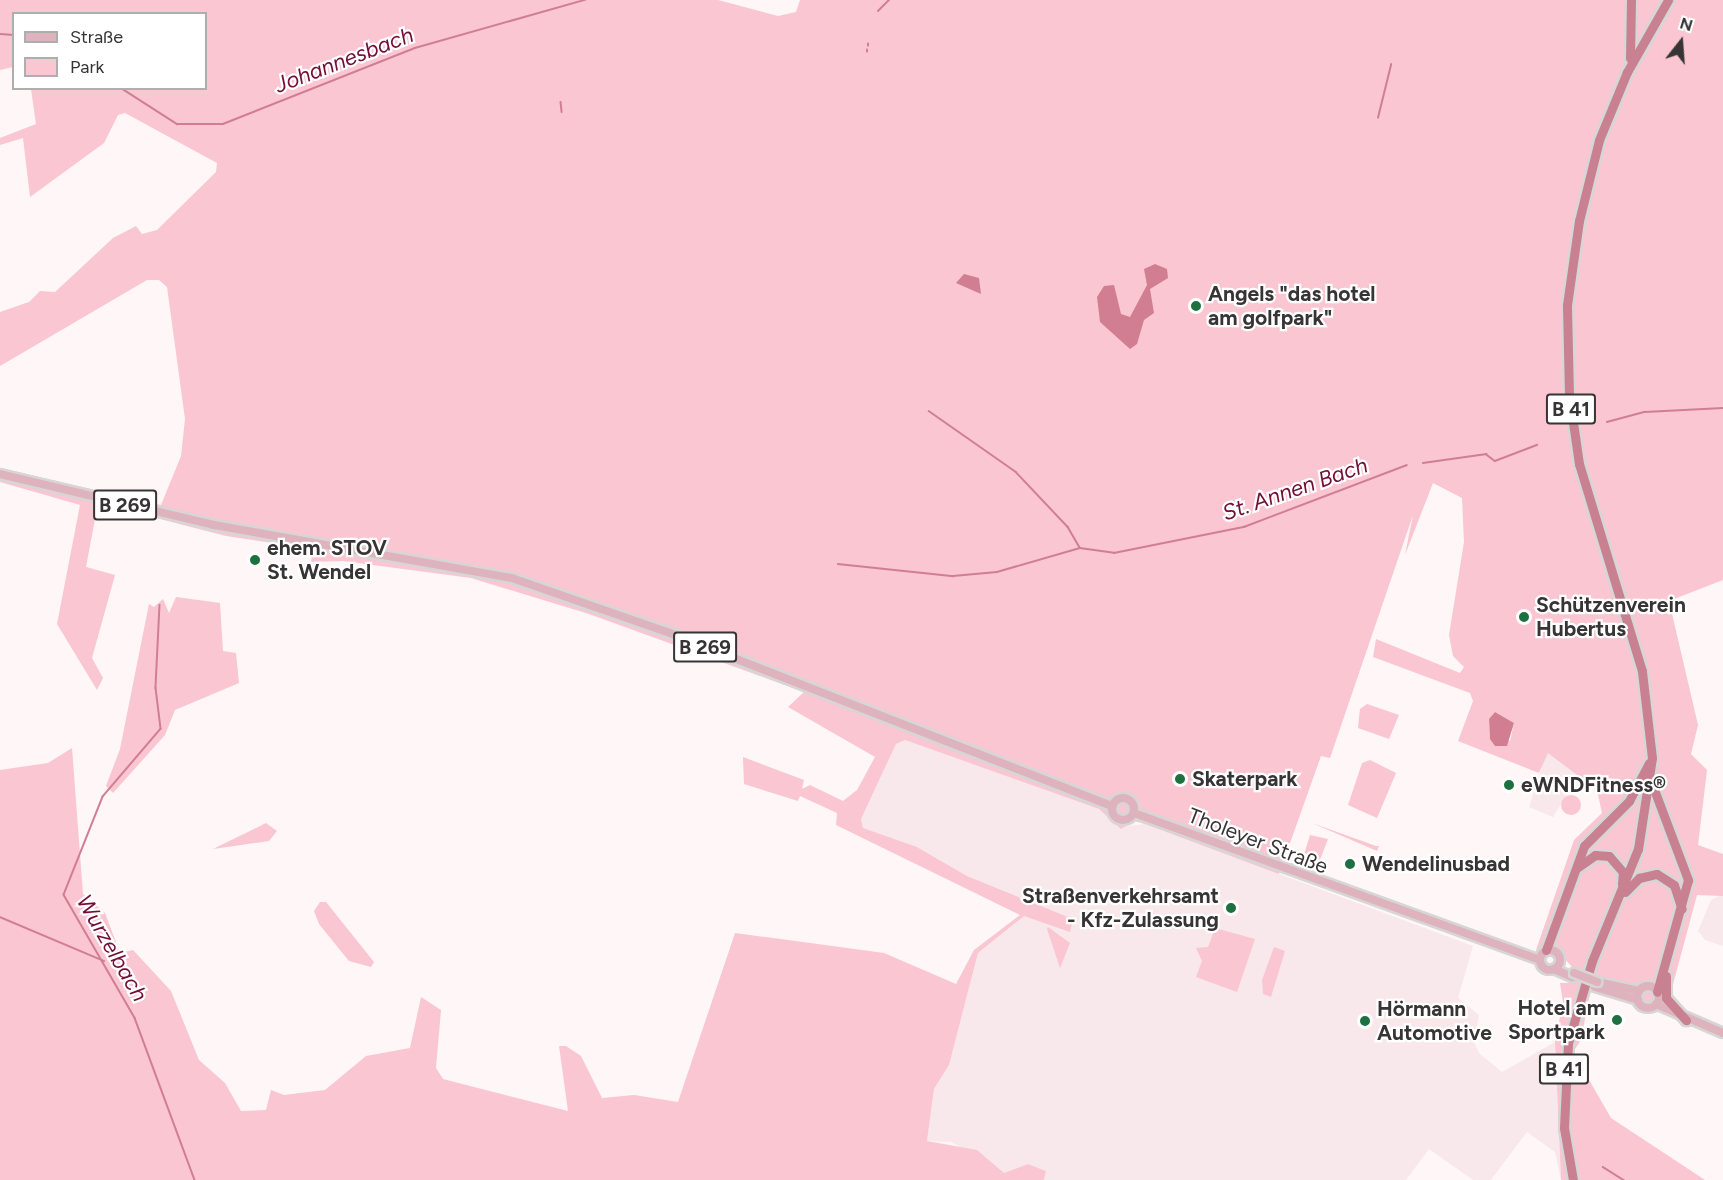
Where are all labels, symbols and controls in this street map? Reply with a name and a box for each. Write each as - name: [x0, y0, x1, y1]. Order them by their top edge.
- legend: [12, 12, 207, 90]
- north arrow: [1651, 12, 1711, 72]
- text: N: [1678, 13, 1695, 35]
- water label: Johannesbach: [271, 21, 417, 99]
- text: Straße: [70, 26, 123, 48]
- text: Park: [70, 56, 104, 78]
- place label: Angels "das hotel am golfpark": [1208, 281, 1375, 331]
- marker: Angels "das hotel am golfpark": [1189, 299, 1203, 313]
- road number: B 41: [1546, 392, 1596, 426]
- water label: St. Annen Bach: [1219, 452, 1371, 526]
- road number: B 269: [92, 488, 158, 522]
- place label: ehem. STOV St. Wendel: [267, 535, 387, 585]
- marker: ehem. STOV St. Wendel: [248, 553, 262, 567]
- place label: Schützenverein Hubertus: [1536, 592, 1686, 642]
- marker: Schützenverein Hubertus: [1517, 610, 1531, 624]
- road number: B 269: [672, 630, 738, 664]
- place label: Skaterpark: [1192, 766, 1298, 792]
- marker: Skaterpark: [1173, 772, 1187, 786]
- place label: eWNDFitness®: [1521, 772, 1666, 798]
- marker: eWNDFitness®: [1502, 778, 1516, 792]
- street label: Tholeyer Straße: [1184, 803, 1332, 879]
- place label: Wendelinusbad: [1362, 851, 1510, 877]
- marker: Wendelinusbad: [1343, 857, 1357, 871]
- place label: Straßenverkehrsamt - Kfz-Zulassung: [1022, 883, 1219, 933]
- water label: Wurzelbach: [71, 890, 153, 1006]
- marker: Straßenverkehrsamt - Kfz-Zulassung: [1224, 901, 1238, 915]
- place label: Hotel am Sportpark: [1508, 995, 1605, 1045]
- place label: Hörmann Automotive: [1377, 996, 1492, 1046]
- marker: Hotel am Sportpark: [1610, 1013, 1624, 1027]
- marker: Hörmann Automotive: [1358, 1014, 1372, 1028]
- road number: B 41: [1538, 1052, 1590, 1086]

